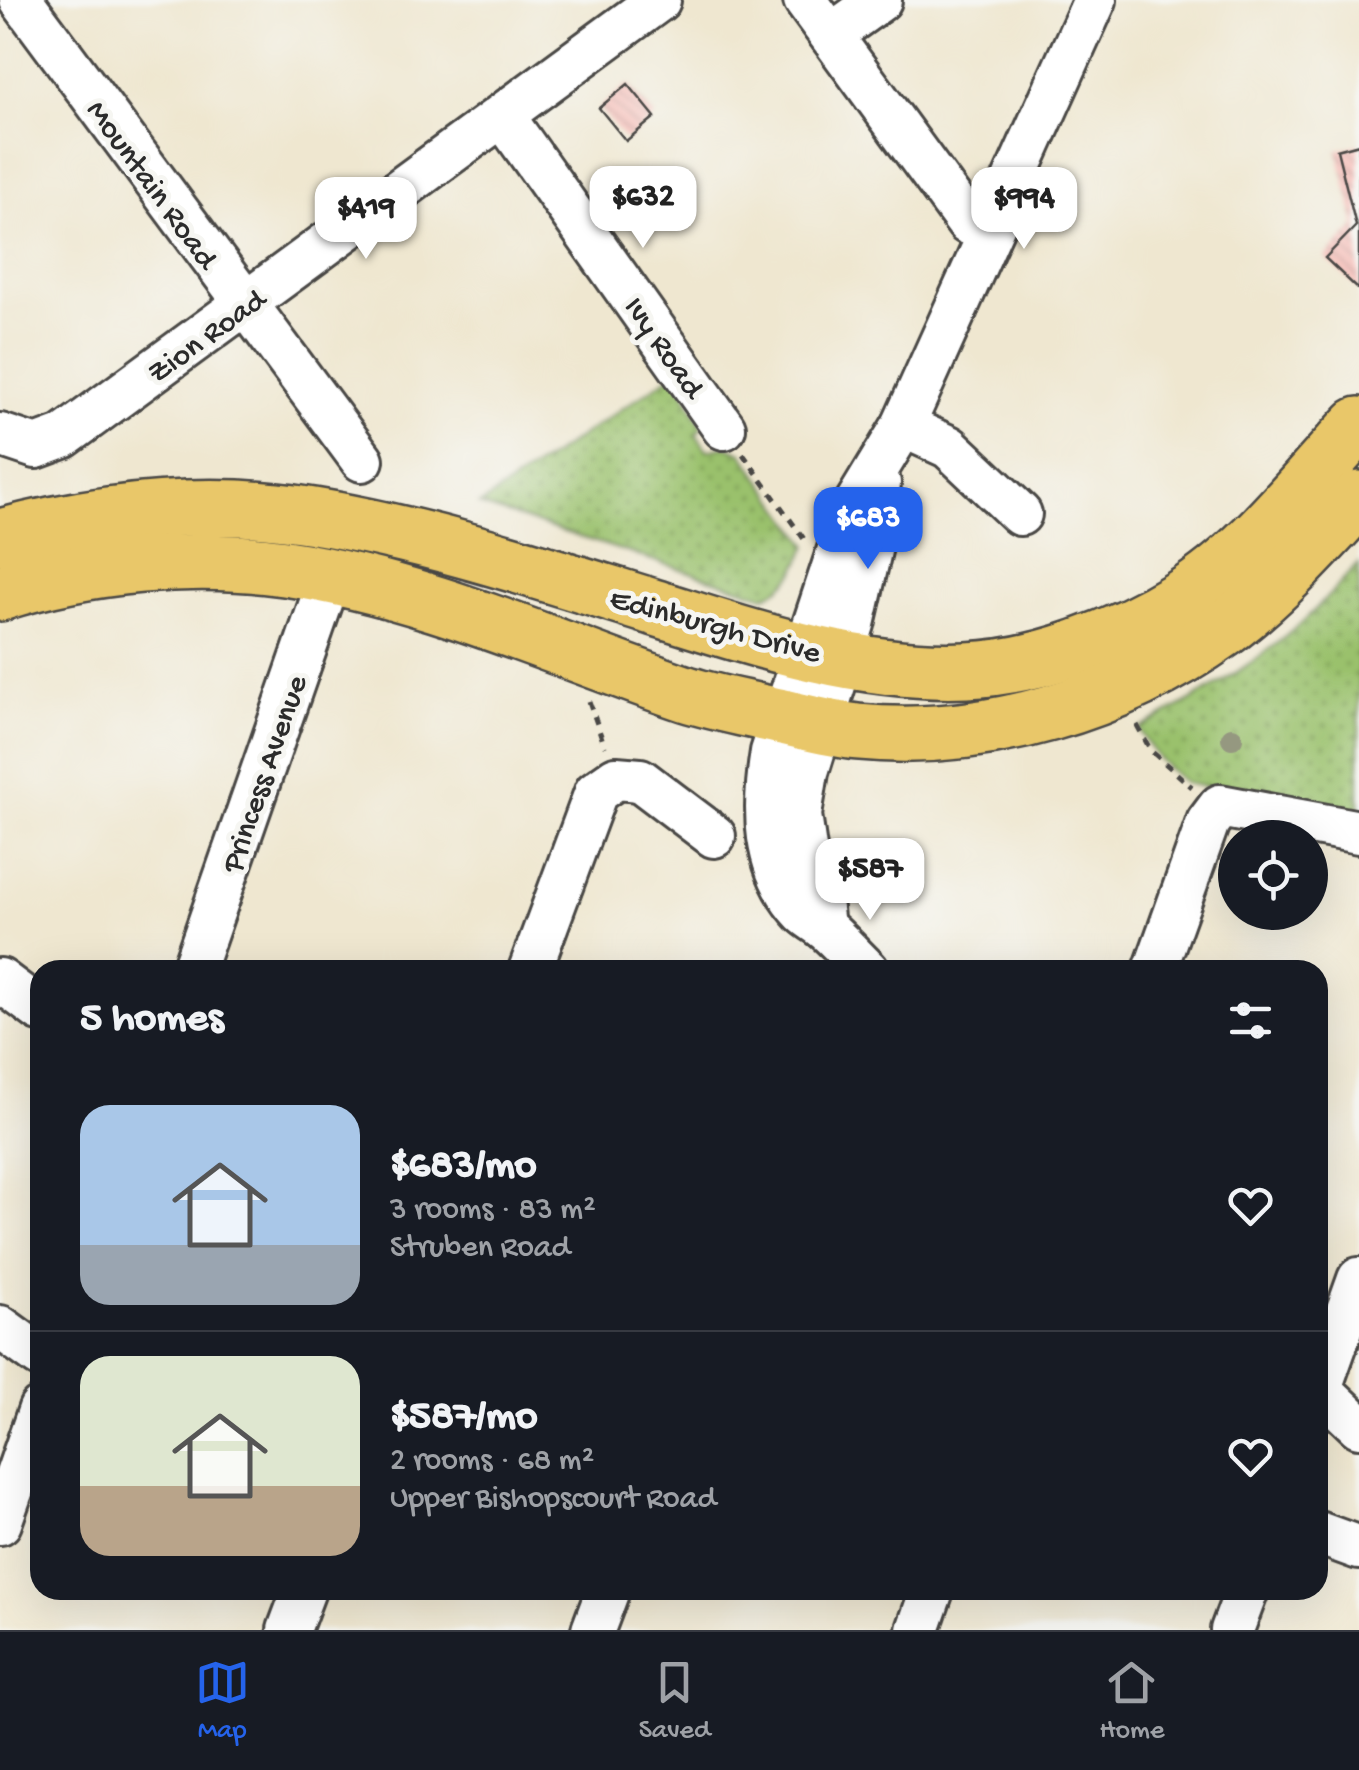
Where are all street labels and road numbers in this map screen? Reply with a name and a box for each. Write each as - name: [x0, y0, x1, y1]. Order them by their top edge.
- street label: Mountain Road: [76, 94, 225, 280]
- street label: Zion Road: [141, 281, 276, 394]
- street label: Ivy Road: [613, 291, 712, 409]
- street label: Edinburgh Drive: [605, 581, 825, 674]
- street label: Princess Avenue: [215, 671, 318, 879]

